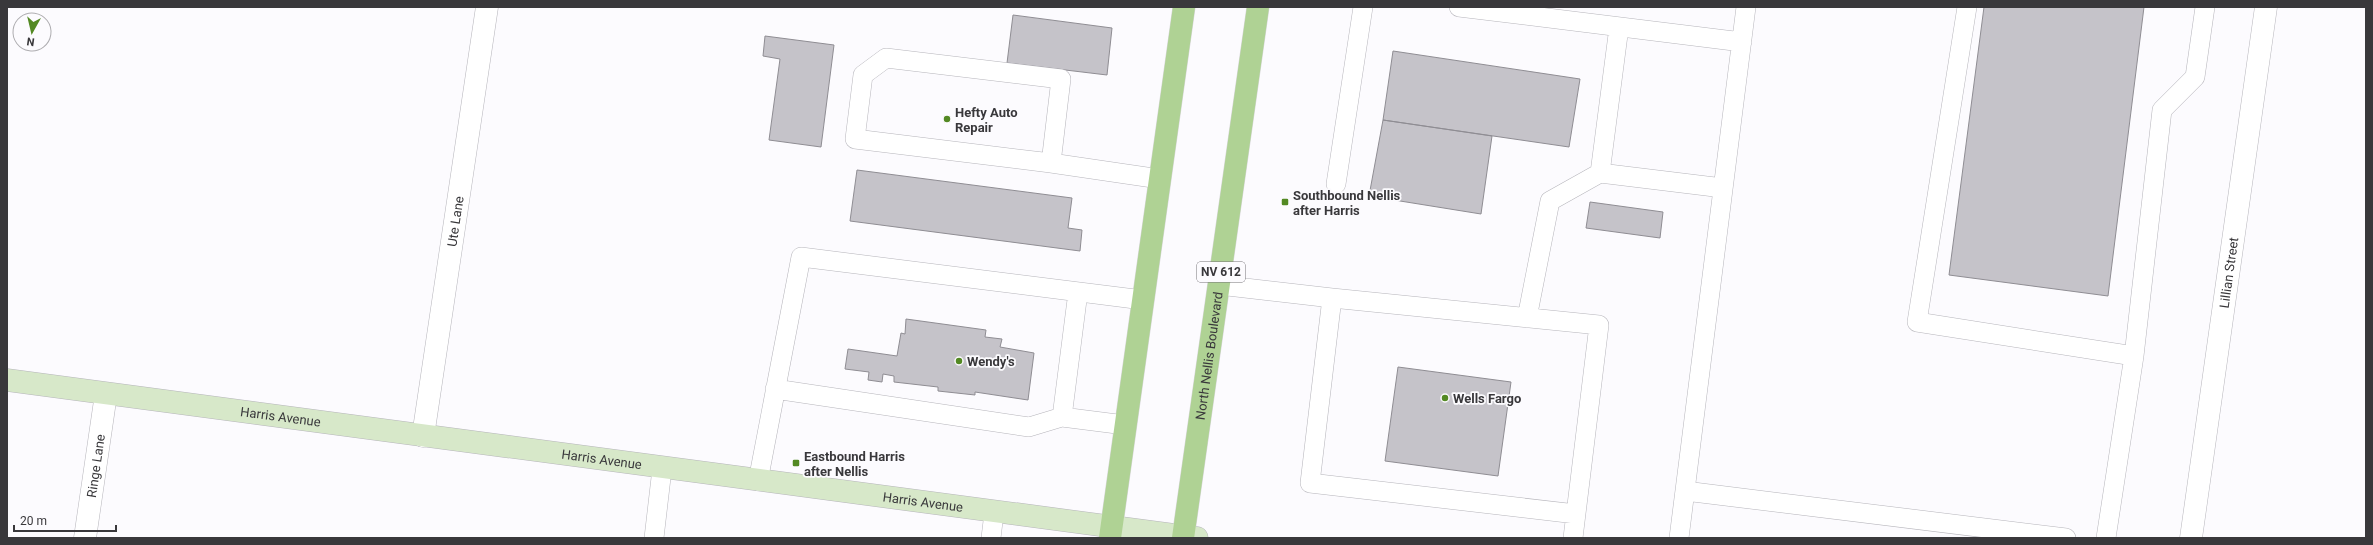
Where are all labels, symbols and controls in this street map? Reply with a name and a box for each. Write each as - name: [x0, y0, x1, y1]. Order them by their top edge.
- north arrow: [12, 12, 52, 52]
- text: N: [26, 34, 35, 48]
- place label: Hefty Auto Repair: [955, 105, 1018, 135]
- marker: Hefty Auto Repair: [942, 114, 952, 124]
- place label: Southbound Nellis after Harris: [1293, 188, 1401, 218]
- street label: Ute Lane: [444, 195, 466, 248]
- marker: Southbound Nellis after Harris: [1280, 197, 1290, 207]
- street label: Lillian Street: [2216, 236, 2241, 309]
- road number: NV 612: [1197, 262, 1245, 282]
- street label: North Nellis Boulevard: [1192, 291, 1225, 421]
- place label: Wendy's: [967, 354, 1015, 369]
- marker: Wendy's: [954, 356, 964, 366]
- place label: Wells Fargo: [1453, 391, 1521, 406]
- marker: Wells Fargo: [1440, 393, 1450, 403]
- street label: Harris Avenue: [240, 404, 322, 429]
- street label: Ringe Lane: [83, 433, 108, 499]
- street label: Harris Avenue: [561, 446, 643, 472]
- place label: Eastbound Harris after Nellis: [804, 449, 905, 479]
- marker: Eastbound Harris after Nellis: [791, 458, 801, 468]
- street label: Harris Avenue: [882, 489, 964, 514]
- scale bar: [14, 507, 116, 533]
- text: 20 m: [20, 514, 47, 528]

